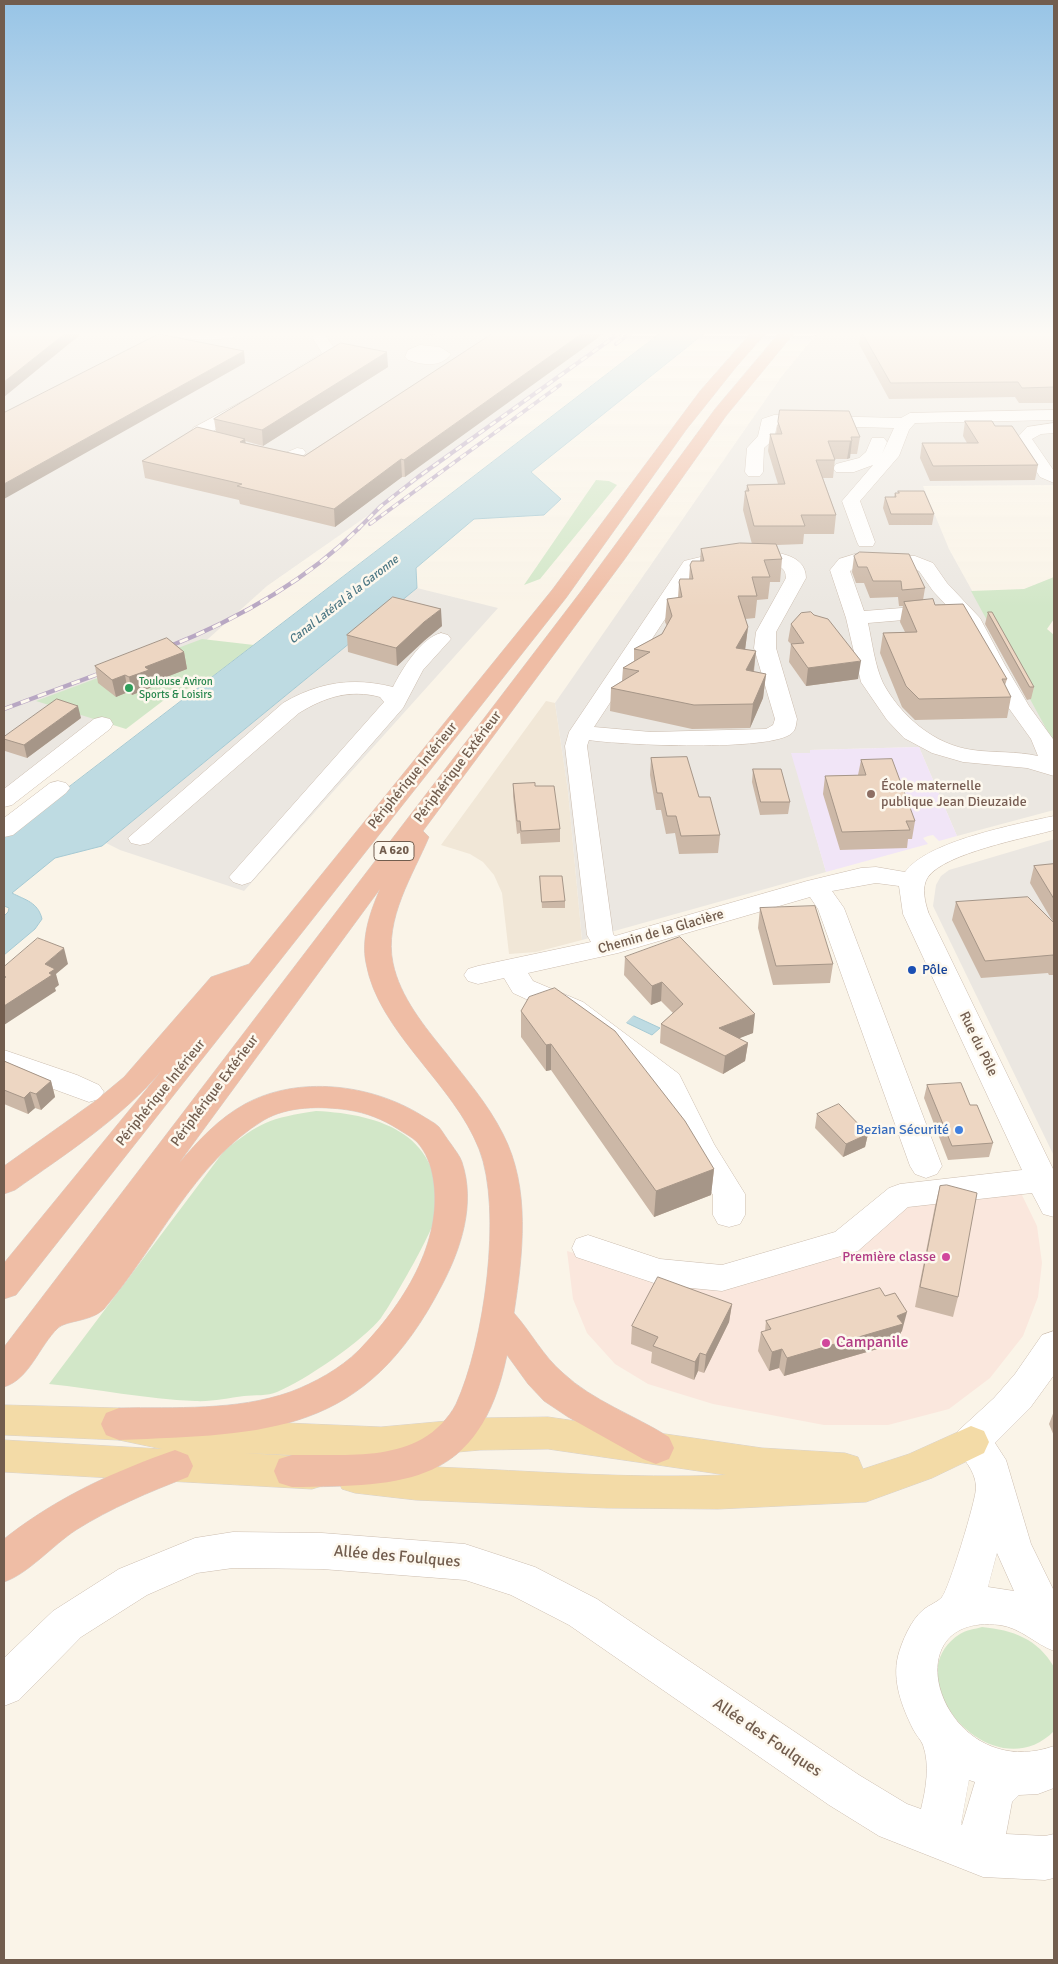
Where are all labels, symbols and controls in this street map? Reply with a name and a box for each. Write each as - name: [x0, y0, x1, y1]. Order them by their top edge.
- water label: Canal Latéral à la Garonne: [286, 553, 402, 647]
- place label: Toulouse Aviron Sports & Loisirs: [139, 675, 213, 701]
- marker: Toulouse Aviron Sports & Loisirs: [123, 682, 135, 694]
- street label: Périphérique Extérieur: [411, 708, 505, 826]
- street label: Périphérique Intérieur: [365, 719, 461, 833]
- place label: École maternelle publique Jean Dieuzaide: [881, 778, 1027, 810]
- marker: École maternelle publique Jean Dieuzaide: [865, 788, 877, 800]
- road number: A 620: [374, 841, 414, 860]
- street label: Chemin de la Glacière: [596, 906, 726, 958]
- place label: Pôle: [922, 962, 948, 978]
- marker: Pôle: [906, 964, 918, 976]
- street label: Rue du Pôle: [955, 1009, 1001, 1079]
- street label: Périphérique Extérieur: [168, 1032, 262, 1150]
- street label: Périphérique Intérieur: [113, 1036, 209, 1150]
- place label: Bezian Sécurité: [856, 1122, 949, 1138]
- marker: Bezian Sécurité: [953, 1124, 965, 1136]
- place label: Première classe: [842, 1249, 936, 1265]
- marker: Première classe: [940, 1251, 952, 1263]
- place label: Campanile: [836, 1333, 909, 1353]
- marker: Campanile: [820, 1337, 832, 1349]
- street label: Allée des Foulques: [333, 1542, 461, 1572]
- street label: Allée des Foulques: [709, 1695, 825, 1781]

